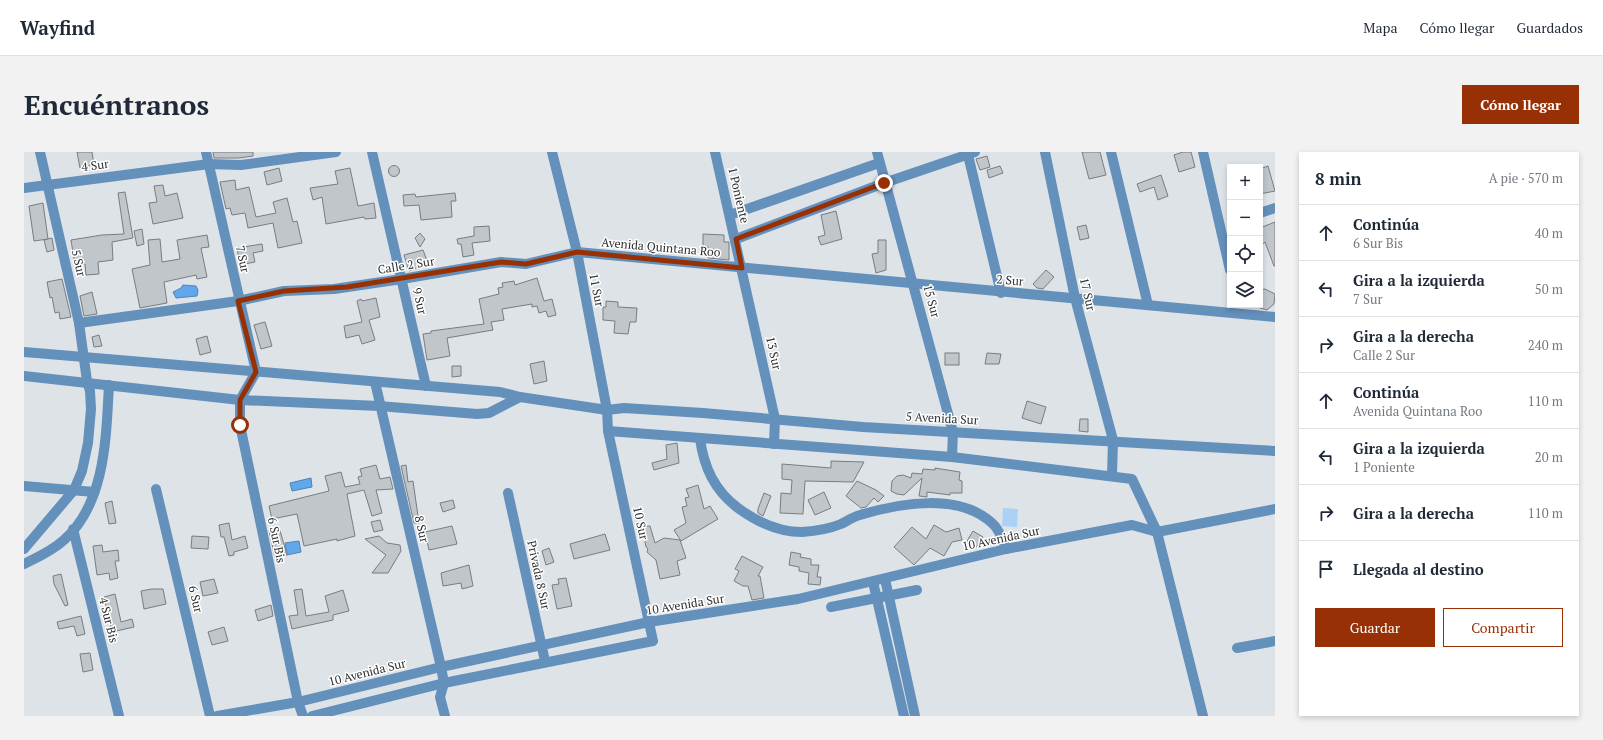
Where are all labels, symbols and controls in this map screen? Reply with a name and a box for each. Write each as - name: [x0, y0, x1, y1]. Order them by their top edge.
- text: Wayfind: [20, 15, 95, 40]
- text: Mapa: [1363, 18, 1398, 37]
- text: Cómo llegar: [1420, 18, 1494, 37]
- text: Guardados: [1516, 18, 1583, 37]
- button: Cómo llegar: [1462, 85, 1579, 124]
- text: Encuéntranos: [24, 86, 209, 123]
- street label: 4 Sur: [81, 156, 110, 174]
- map controls: [1227, 164, 1263, 308]
- button: +: [1227, 164, 1263, 200]
- street label: 1 Poniente: [725, 165, 753, 225]
- text: 8 min: [1315, 167, 1362, 190]
- text: A pie · 570 m: [1489, 169, 1563, 187]
- route end: [875, 174, 893, 192]
- button: −: [1227, 200, 1263, 236]
- text: Continúa: [1353, 214, 1419, 234]
- icon: ahead: [1315, 222, 1337, 244]
- text: 40 m: [1535, 224, 1563, 242]
- street label: Avenida Quintana Roo: [601, 234, 721, 260]
- text: 6 Sur Bis: [1353, 234, 1403, 252]
- button: locate: [1227, 236, 1263, 272]
- street label: 7 Sur: [233, 244, 253, 274]
- street label: 5 Sur: [69, 248, 89, 278]
- street label: Calle 2 Sur: [377, 253, 436, 277]
- text: Gira a la izquierda: [1353, 270, 1485, 290]
- street label: 2 Sur: [996, 271, 1025, 289]
- street label: 11 Sur: [586, 272, 608, 308]
- button: layers: [1227, 272, 1263, 308]
- street label: 17 Sur: [1077, 276, 1099, 312]
- icon: left: [1315, 278, 1337, 300]
- text: 50 m: [1535, 280, 1563, 298]
- street label: 15 Sur: [920, 283, 944, 320]
- street label: 9 Sur: [410, 286, 430, 316]
- text: 7 Sur: [1353, 290, 1383, 308]
- text: Gira a la derecha: [1353, 326, 1474, 346]
- icon: right: [1315, 334, 1337, 356]
- street label: 13 Sur: [763, 335, 785, 371]
- text: 240 m: [1528, 336, 1563, 354]
- text: Calle 2 Sur: [1353, 346, 1415, 364]
- text: Continúa: [1353, 382, 1419, 402]
- icon: ahead: [1315, 390, 1337, 412]
- text: 110 m: [1528, 392, 1563, 410]
- text: Avenida Quintana Roo: [1353, 402, 1482, 420]
- street label: 5 Avenida Sur: [905, 409, 979, 427]
- route start: [231, 416, 249, 434]
- text: Gira a la izquierda: [1353, 438, 1485, 458]
- icon: left: [1315, 446, 1337, 468]
- text: 20 m: [1535, 448, 1563, 466]
- text: 1 Poniente: [1353, 458, 1415, 476]
- icon: right: [1315, 502, 1337, 524]
- text: Gira a la derecha: [1353, 503, 1474, 523]
- text: 110 m: [1528, 504, 1563, 522]
- street label: 10 Sur: [630, 505, 652, 541]
- street label: 8 Sur: [412, 514, 432, 544]
- street label: 6 Sur Bis: [265, 516, 289, 564]
- street label: 10 Avenida Sur: [961, 522, 1042, 554]
- street label: Privada 8 Sur: [524, 539, 554, 611]
- icon: arrive: [1315, 558, 1337, 580]
- text: Llegada al destino: [1353, 559, 1484, 579]
- street label: 6 Sur: [186, 584, 206, 614]
- street label: 10 Avenida Sur: [645, 590, 726, 618]
- street label: 4 Sur Bis: [96, 596, 122, 644]
- button: Guardar: [1315, 608, 1435, 647]
- button: Compartir: [1443, 608, 1563, 647]
- street label: 10 Avenida Sur: [327, 655, 408, 689]

